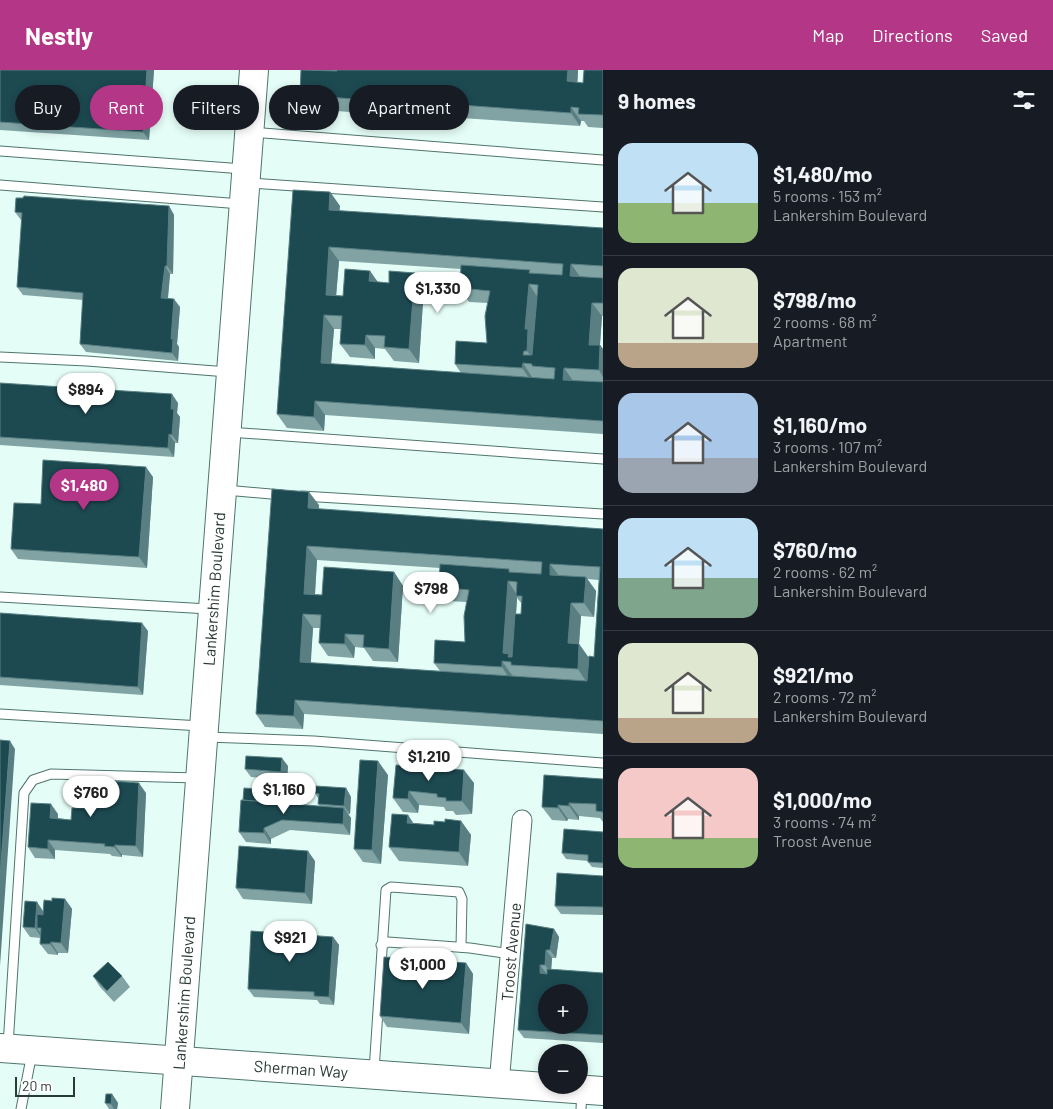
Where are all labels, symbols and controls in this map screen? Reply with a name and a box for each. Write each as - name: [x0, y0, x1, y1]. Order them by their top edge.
- text: Nestly: [25, 21, 93, 50]
- text: Map: [812, 24, 844, 46]
- text: Directions: [872, 24, 953, 46]
- text: Saved: [981, 24, 1028, 46]
- chip: Buy: [15, 85, 80, 130]
- chip: Rent: [90, 85, 163, 130]
- chip: Filters: [173, 85, 259, 130]
- chip: New: [269, 85, 339, 130]
- chip: Apartment: [349, 85, 469, 130]
- icon: filters: [1010, 86, 1038, 114]
- text: 9 homes: [618, 88, 696, 113]
- text: $1,480/mo: [773, 161, 873, 186]
- icon: home: [658, 163, 718, 223]
- text: 5 rooms · 153 m²: [773, 186, 882, 205]
- text: Lankershim Boulevard: [773, 205, 927, 224]
- pin: $1,330: [397, 272, 479, 314]
- text: $1,330: [415, 278, 461, 297]
- text: $798/mo: [773, 287, 856, 312]
- icon: home: [658, 288, 718, 348]
- text: 2 rooms · 68 m²: [773, 312, 877, 331]
- text: Apartment: [773, 331, 848, 350]
- pin: $894: [56, 372, 116, 415]
- text: $894: [68, 379, 104, 398]
- text: $1,160/mo: [773, 412, 867, 437]
- icon: home: [658, 413, 718, 473]
- text: 3 rooms · 107 m²: [773, 437, 882, 456]
- text: Lankershim Boulevard: [773, 456, 927, 475]
- pin: $1,480: [43, 468, 125, 511]
- text: $1,480: [61, 475, 107, 494]
- street label: Lankershim Boulevard: [199, 511, 228, 667]
- text: $760/mo: [773, 537, 857, 562]
- icon: home: [658, 538, 718, 598]
- text: 2 rooms · 62 m²: [773, 562, 877, 581]
- pin: $798: [401, 572, 461, 614]
- text: $798: [414, 578, 448, 597]
- text: Lankershim Boulevard: [773, 581, 927, 600]
- text: $921/mo: [773, 662, 854, 687]
- icon: home: [658, 663, 718, 723]
- text: 2 rooms · 72 m²: [773, 687, 876, 706]
- text: Lankershim Boulevard: [773, 706, 927, 725]
- pin: $1,210: [388, 740, 470, 782]
- text: $1,210: [408, 746, 450, 765]
- pin: $1,160: [243, 772, 325, 815]
- pin: $760: [61, 776, 121, 818]
- text: $1,160: [263, 779, 305, 798]
- text: $760: [74, 782, 108, 801]
- text: $1,000/mo: [773, 787, 872, 812]
- icon: home: [658, 788, 718, 848]
- text: 3 rooms · 74 m²: [773, 812, 876, 831]
- text: Troost Avenue: [773, 831, 872, 850]
- street label: Troost Avenue: [497, 902, 524, 1002]
- street label: Lankershim Boulevard: [169, 915, 198, 1071]
- pin: $921: [260, 920, 320, 963]
- text: $921: [274, 927, 306, 946]
- pin: $1,000: [382, 948, 464, 990]
- text: $1,000: [400, 954, 446, 973]
- map controls: [538, 984, 588, 1094]
- button: +: [538, 984, 588, 1034]
- button: −: [538, 1044, 588, 1094]
- street label: Sherman Way: [253, 1056, 349, 1081]
- scale bar: [15, 1074, 75, 1097]
- text: 20 m: [22, 1077, 52, 1094]

